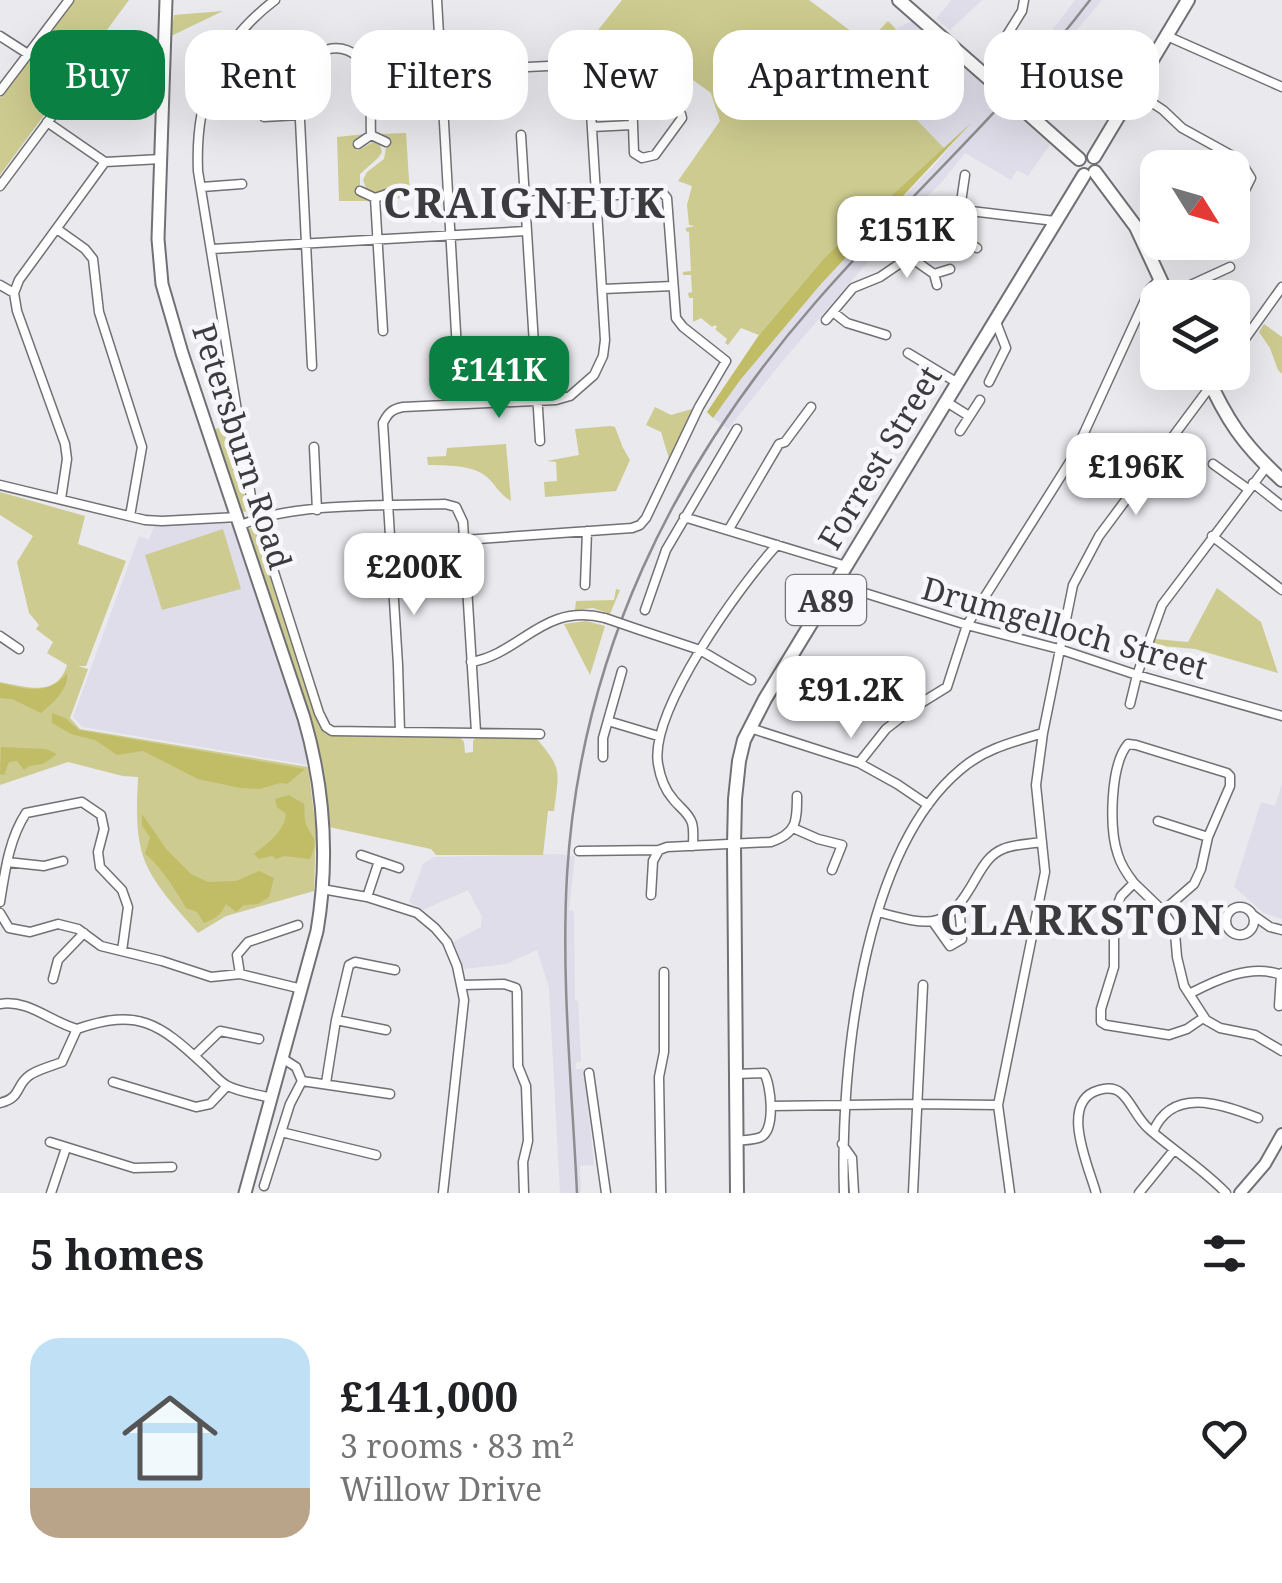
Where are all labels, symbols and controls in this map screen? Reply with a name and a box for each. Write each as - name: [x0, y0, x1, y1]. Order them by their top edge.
- chip: Buy: [30, 30, 165, 120]
- chip: Rent: [185, 30, 331, 120]
- chip: Filters: [351, 30, 528, 120]
- chip: New: [548, 30, 693, 120]
- chip: Apartment: [713, 30, 964, 120]
- chip: House: [984, 30, 1159, 120]
- north arrow: [1140, 150, 1250, 260]
- map controls: [1140, 150, 1250, 390]
- district label: CRAIGNEUK: [383, 173, 667, 230]
- pin: £151K: [837, 196, 977, 281]
- text: £151K: [859, 207, 955, 250]
- button: layers: [1140, 280, 1250, 390]
- street label: Petersburn Road: [183, 318, 303, 574]
- pin: £141K: [429, 336, 569, 421]
- text: £141K: [451, 347, 547, 390]
- street label: Forrest Street: [807, 357, 951, 557]
- pin: £196K: [1066, 433, 1206, 518]
- text: £196K: [1088, 444, 1184, 487]
- pin: £200K: [344, 533, 484, 618]
- text: £200K: [366, 544, 462, 587]
- street label: Drumgelloch Street: [917, 566, 1213, 688]
- road number: A89: [786, 575, 866, 625]
- pin: £91.2K: [770, 656, 932, 741]
- text: £91.2K: [798, 667, 904, 710]
- district label: CLARKSTON: [940, 890, 1226, 947]
- text: 5 homes: [30, 1225, 204, 1282]
- icon: filters: [1197, 1226, 1252, 1281]
- text: £141,000: [340, 1367, 518, 1424]
- icon: home: [110, 1378, 230, 1498]
- icon: heart: [1197, 1411, 1252, 1466]
- text: 3 rooms · 83 m²: [340, 1424, 575, 1467]
- text: Willow Drive: [340, 1467, 542, 1510]

